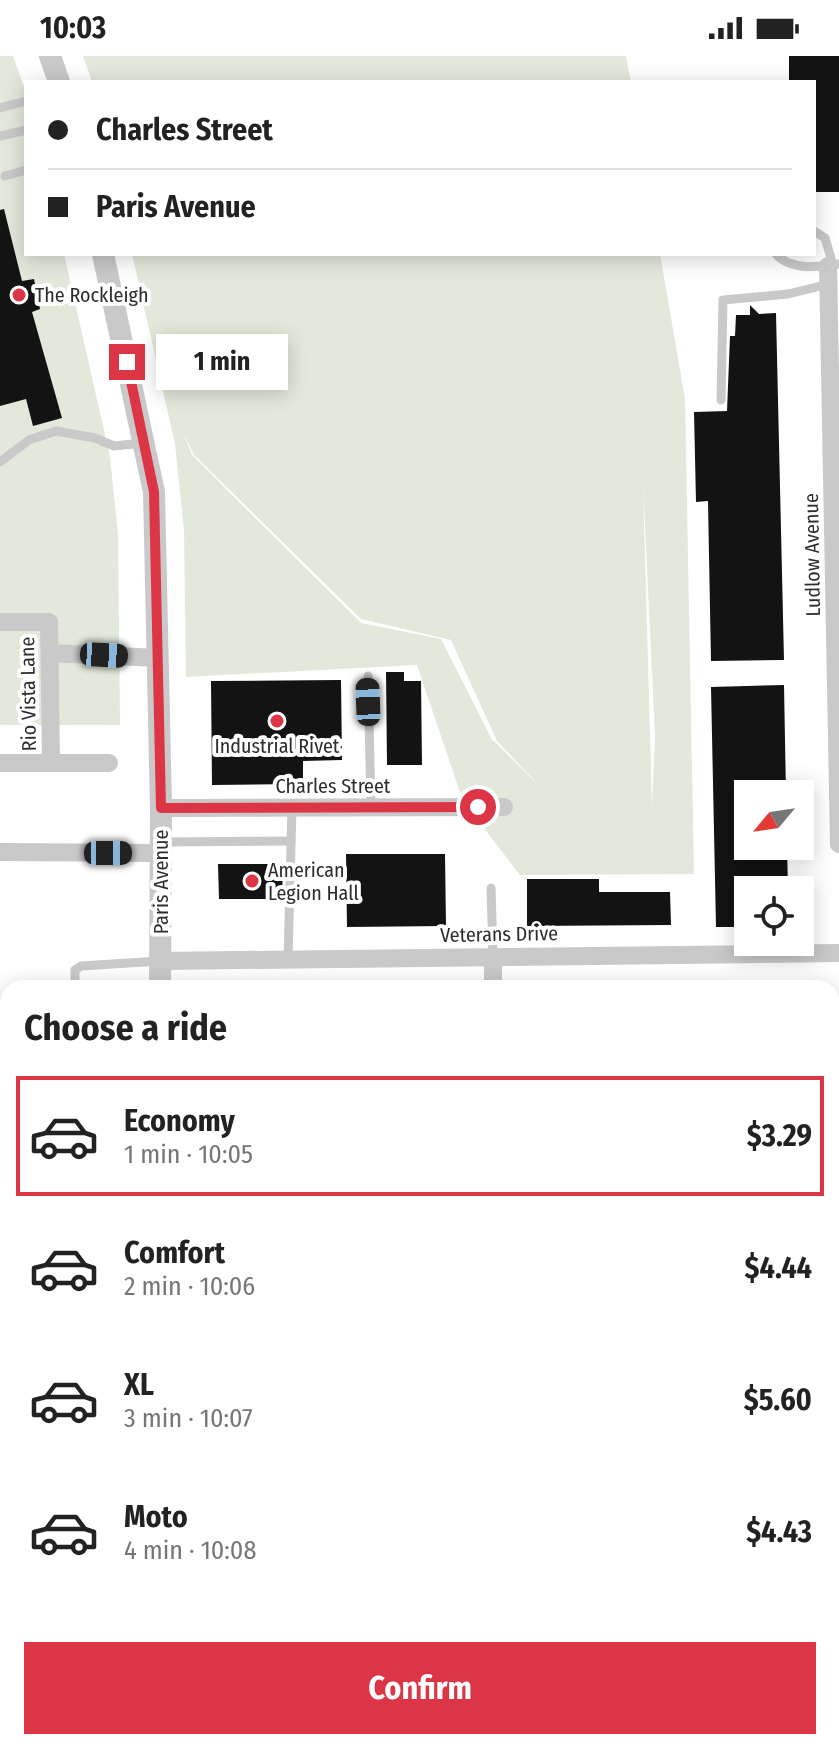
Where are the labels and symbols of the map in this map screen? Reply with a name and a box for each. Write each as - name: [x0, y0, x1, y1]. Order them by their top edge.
- place label: The Rockleigh: [35, 283, 148, 307]
- marker: The Rockleigh: [10, 286, 28, 304]
- callout: 1 min: [155, 334, 287, 390]
- route end: [109, 344, 145, 380]
- street label: Ludlow Avenue: [799, 493, 825, 617]
- street label: Rio Vista Lane: [15, 636, 41, 752]
- car: [79, 642, 129, 668]
- car: [355, 678, 381, 726]
- marker: Industrial Rivet: [268, 712, 286, 730]
- place label: Industrial Rivet: [215, 734, 340, 758]
- street label: Charles Street: [276, 774, 391, 798]
- north arrow: [734, 780, 814, 860]
- route start: [460, 789, 496, 825]
- street label: Paris Avenue: [149, 830, 173, 934]
- car: [84, 841, 132, 865]
- place label: American Legion Hall: [268, 858, 359, 905]
- marker: American Legion Hall: [243, 872, 261, 890]
- street label: Veterans Drive: [440, 921, 558, 947]

